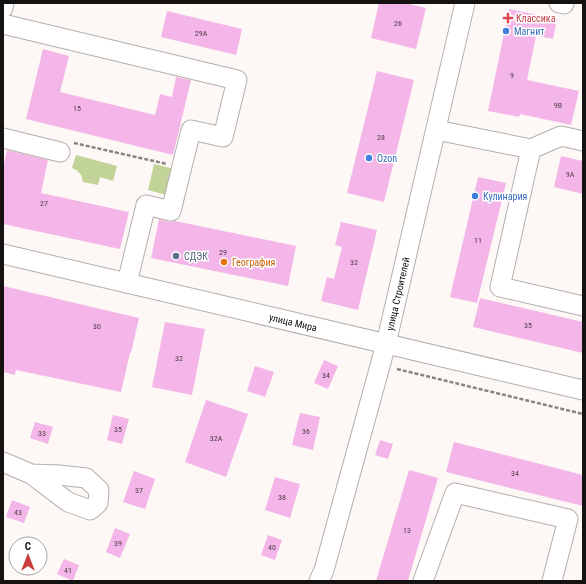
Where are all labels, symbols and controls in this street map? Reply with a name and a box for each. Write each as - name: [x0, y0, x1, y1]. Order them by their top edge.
- marker: Классика: [503, 13, 513, 23]
- place label: Классика: [516, 13, 556, 24]
- house number: 26: [394, 19, 402, 28]
- marker: Магнит: [501, 26, 511, 36]
- place label: Магнит: [514, 26, 545, 37]
- house number: 29А: [195, 29, 208, 38]
- house number: 9: [510, 71, 514, 80]
- house number: 9В: [554, 101, 562, 110]
- house number: 15: [73, 104, 81, 113]
- house number: 28: [377, 133, 385, 142]
- marker: Ozon: [364, 153, 374, 163]
- place label: Ozon: [377, 153, 397, 164]
- house number: 9А: [566, 170, 575, 179]
- marker: Кулинария: [470, 191, 480, 201]
- place label: Кулинария: [483, 191, 527, 202]
- house number: 27: [40, 199, 48, 208]
- house number: 11: [474, 236, 482, 245]
- house number: 29: [219, 248, 227, 257]
- marker: СДЭК: [171, 251, 181, 261]
- place label: СДЭК: [184, 251, 208, 262]
- street label: улица Строителей: [384, 256, 412, 332]
- marker: География: [219, 257, 229, 267]
- place label: География: [232, 257, 275, 268]
- house number: 32: [350, 258, 358, 267]
- street label: улица Мира: [268, 312, 318, 334]
- house number: 35: [524, 321, 532, 330]
- house number: 30: [93, 322, 101, 331]
- house number: 32: [175, 354, 183, 363]
- house number: 34: [322, 371, 330, 380]
- house number: 35: [114, 425, 122, 434]
- house number: 36: [302, 427, 310, 436]
- house number: 33: [38, 429, 46, 438]
- house number: 32А: [210, 434, 223, 443]
- house number: 34: [511, 469, 519, 478]
- house number: 37: [135, 486, 143, 495]
- house number: 38: [278, 493, 286, 502]
- house number: 43: [14, 508, 22, 517]
- house number: 13: [403, 526, 411, 535]
- north arrow: [8, 536, 48, 576]
- house number: 39: [114, 539, 122, 548]
- text: С: [25, 540, 31, 553]
- house number: 40: [268, 543, 276, 552]
- house number: 41: [64, 566, 72, 575]

